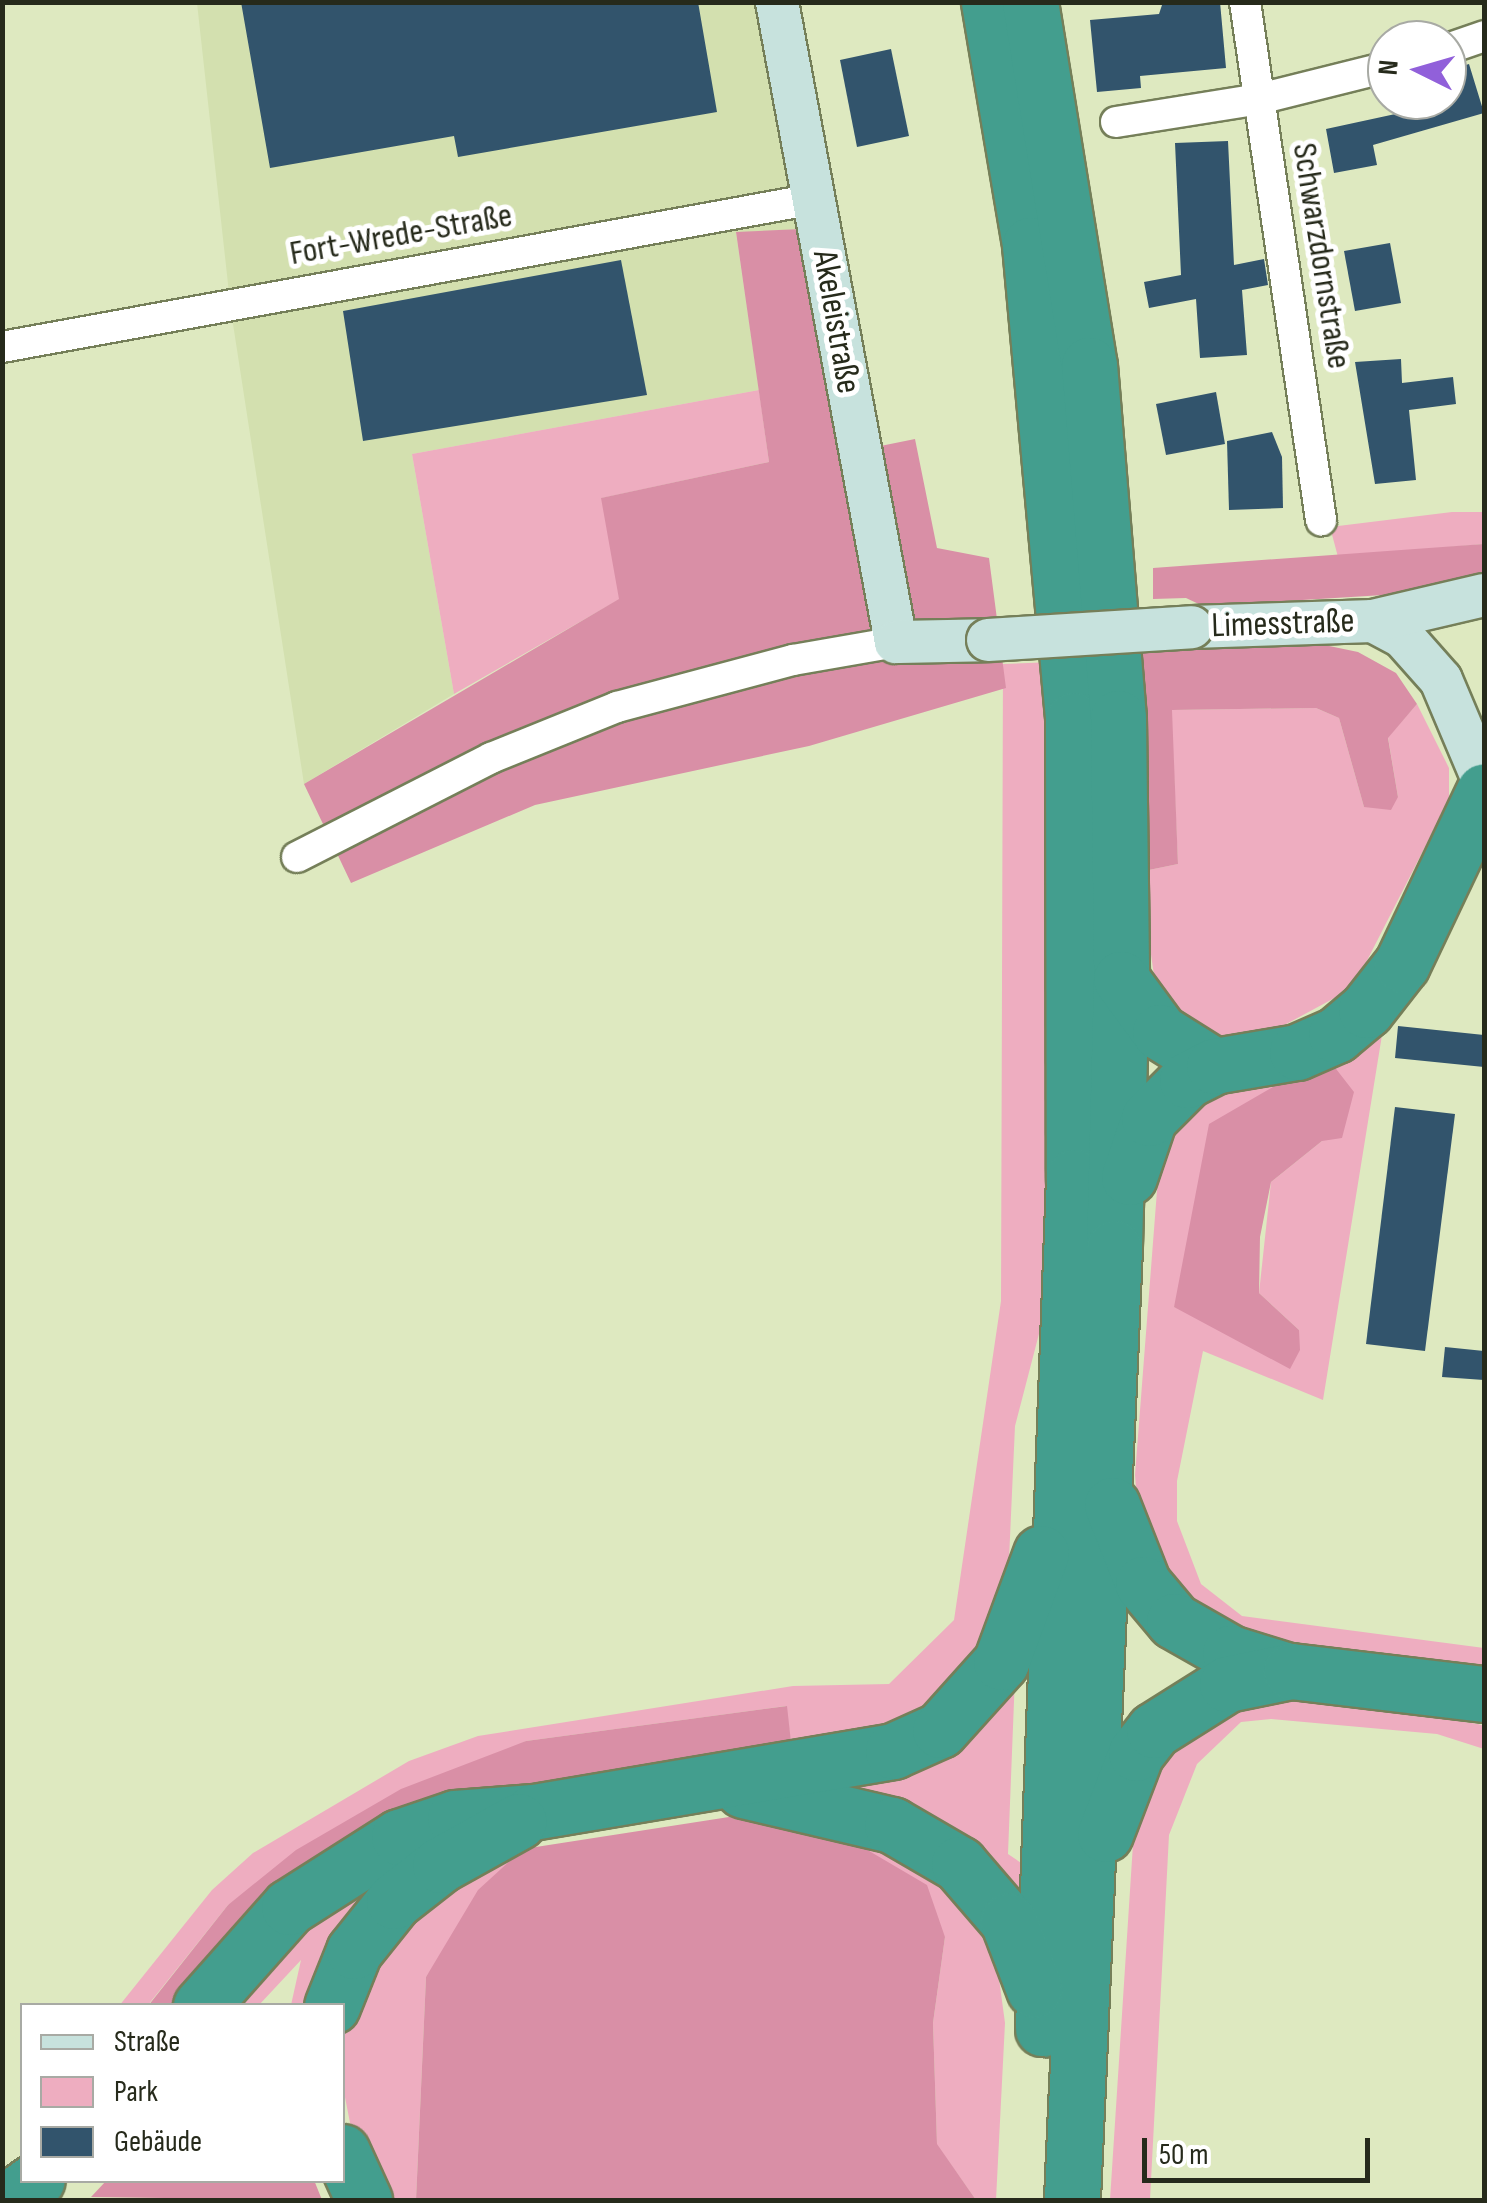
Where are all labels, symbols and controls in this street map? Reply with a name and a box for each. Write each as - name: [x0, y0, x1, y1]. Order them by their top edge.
- north arrow: [1367, 20, 1467, 120]
- text: N: [1372, 59, 1406, 76]
- street label: Schwarzdornstraße: [1282, 140, 1360, 372]
- street label: Fort-Wrede-Straße: [287, 195, 515, 275]
- street label: Akeleistraße: [803, 247, 869, 397]
- street label: Limesstraße: [1211, 601, 1355, 647]
- legend: [20, 2003, 345, 2183]
- text: Straße: [114, 2024, 180, 2060]
- text: Park: [114, 2074, 158, 2110]
- scale bar: [1147, 2118, 1374, 2180]
- text: Gebäude: [114, 2124, 202, 2160]
- text: 50 m: [1159, 2137, 1208, 2173]

